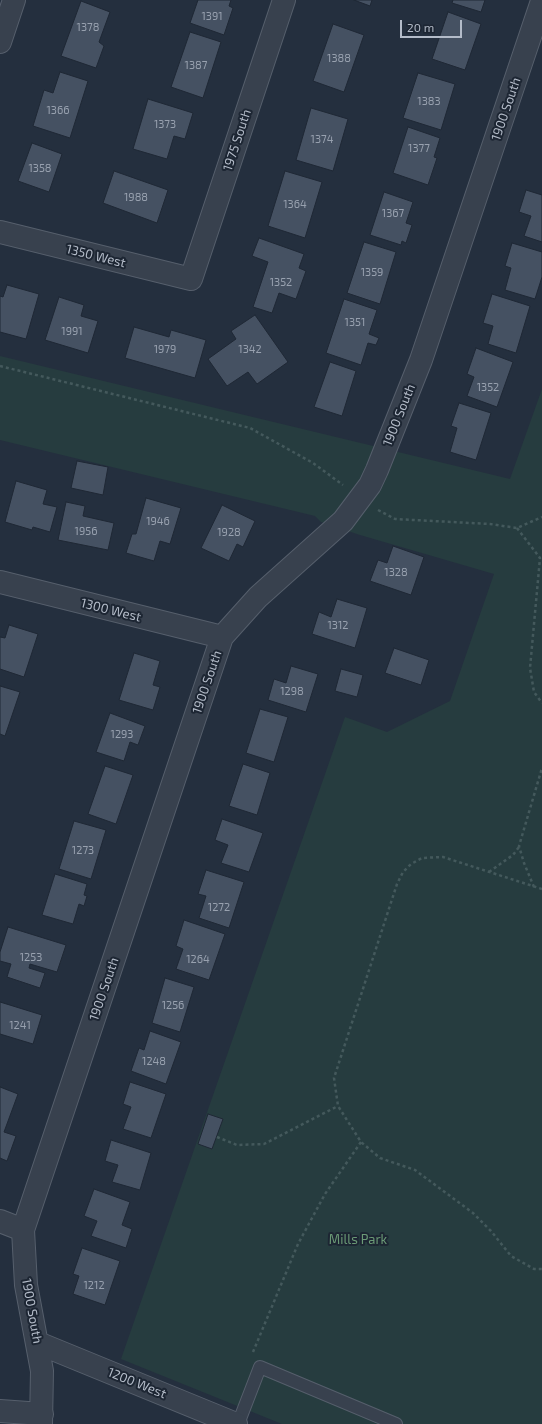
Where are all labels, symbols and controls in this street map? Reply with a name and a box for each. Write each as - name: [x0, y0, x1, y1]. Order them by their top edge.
- house number: 1391: [201, 9, 223, 23]
- scale bar: [402, 12, 464, 38]
- house number: 1378: [77, 20, 99, 34]
- text: 20 m: [407, 20, 434, 34]
- house number: 1388: [327, 51, 351, 65]
- house number: 1387: [185, 58, 207, 72]
- street label: 1900 South: [488, 75, 524, 143]
- house number: 1383: [417, 94, 441, 108]
- house number: 1366: [46, 103, 70, 117]
- street label: 1975 South: [220, 107, 254, 173]
- house number: 1373: [154, 117, 176, 131]
- house number: 1374: [311, 132, 333, 146]
- house number: 1377: [408, 141, 430, 155]
- house number: 1358: [28, 161, 52, 175]
- house number: 1988: [124, 190, 148, 204]
- house number: 1364: [283, 197, 307, 211]
- house number: 1367: [382, 206, 404, 220]
- street label: 1350 West: [65, 241, 127, 271]
- house number: 1359: [361, 265, 383, 279]
- house number: 1352: [270, 275, 292, 289]
- house number: 1351: [345, 315, 365, 329]
- house number: 1991: [61, 324, 83, 338]
- house number: 1979: [154, 342, 176, 356]
- house number: 1342: [238, 342, 262, 356]
- house number: 1352: [477, 380, 499, 394]
- street label: 1900 South: [379, 382, 419, 448]
- house number: 1946: [146, 514, 170, 528]
- house number: 1956: [75, 524, 97, 538]
- house number: 1928: [217, 525, 241, 539]
- house number: 1328: [384, 565, 408, 579]
- street label: 1300 West: [79, 595, 143, 625]
- house number: 1312: [327, 618, 349, 632]
- street label: 1900 South: [189, 648, 225, 716]
- house number: 1298: [280, 684, 304, 698]
- house number: 1293: [111, 727, 133, 741]
- house number: 1273: [72, 843, 94, 857]
- house number: 1272: [208, 900, 230, 914]
- house number: 1253: [20, 950, 42, 964]
- house number: 1264: [186, 952, 210, 966]
- street label: 1900 South: [86, 955, 122, 1023]
- house number: 1256: [162, 998, 184, 1012]
- house number: 1241: [9, 1018, 31, 1032]
- house number: 1248: [142, 1054, 166, 1068]
- park label: Mills Park: [329, 1232, 387, 1248]
- street label: 1900 South: [19, 1277, 45, 1345]
- house number: 1212: [83, 1278, 105, 1292]
- street label: 1200 West: [105, 1364, 169, 1402]

